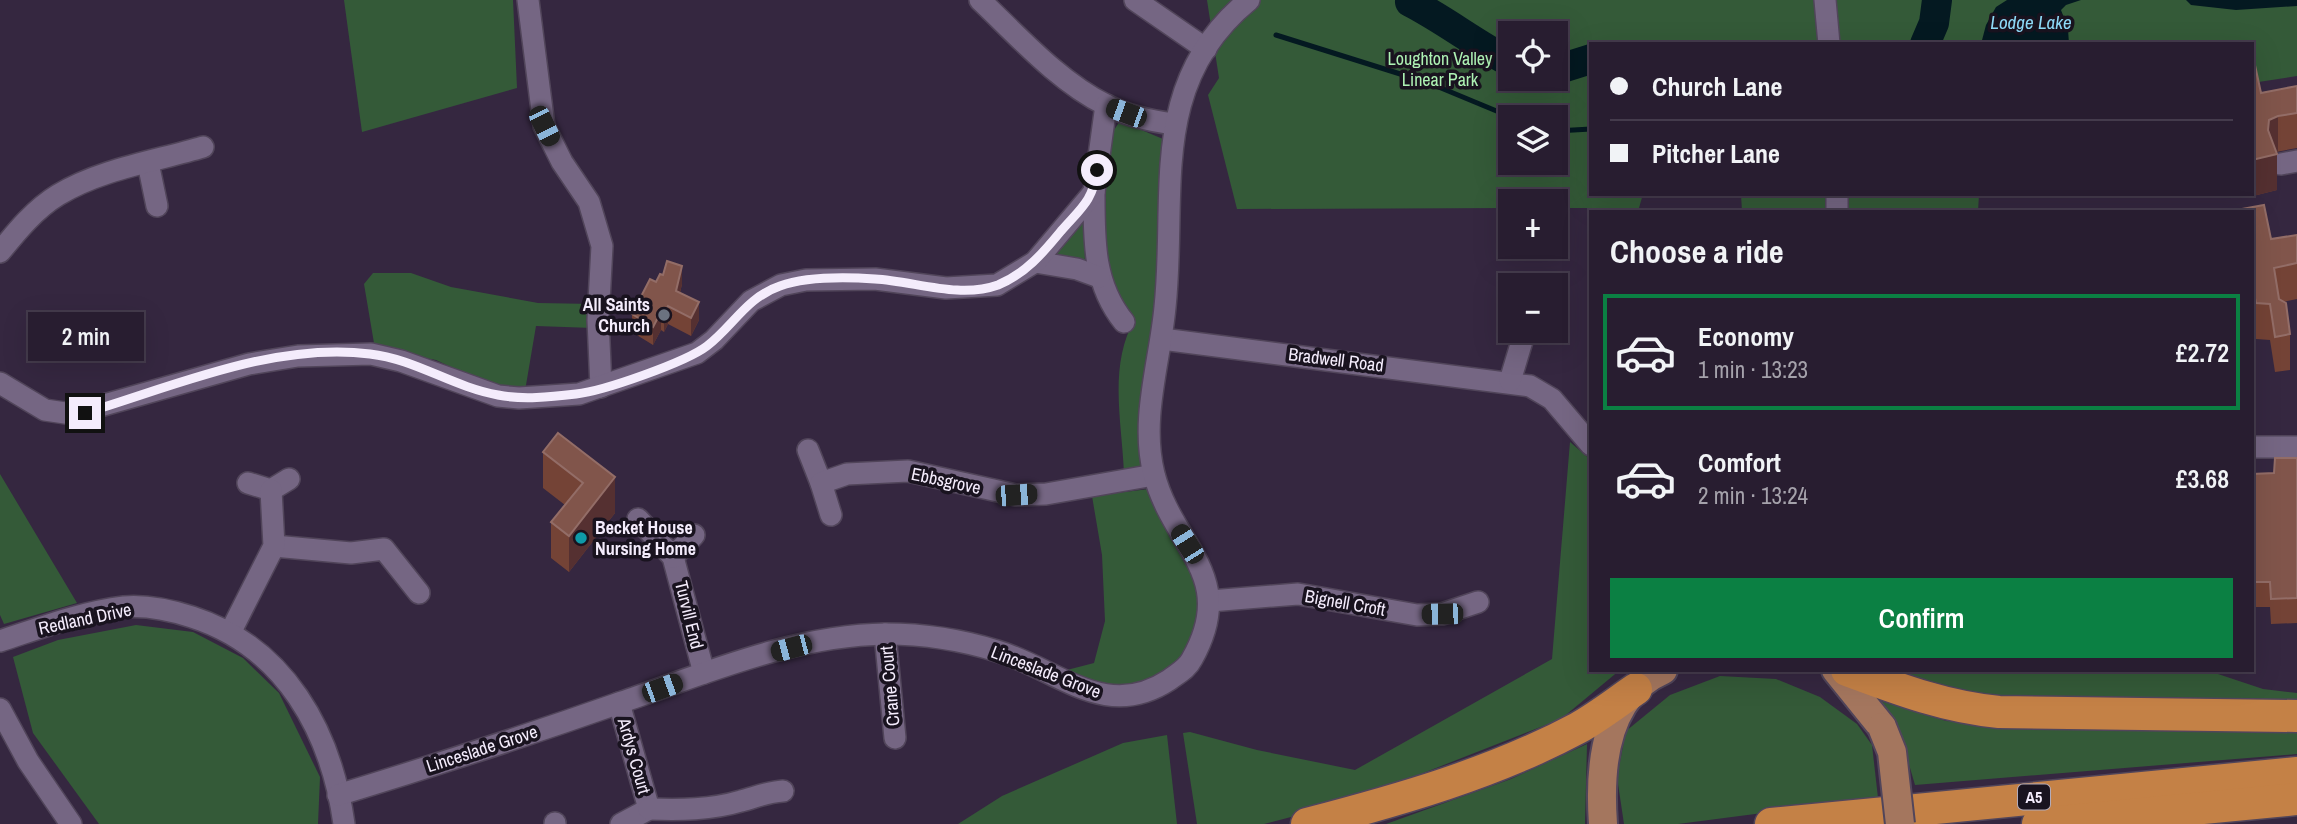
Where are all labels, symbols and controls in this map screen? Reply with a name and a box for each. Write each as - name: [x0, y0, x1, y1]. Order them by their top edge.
- water label: Lodge Lake: [1990, 9, 2072, 35]
- map controls: [1498, 21, 1568, 343]
- button: locate: [1498, 21, 1568, 91]
- park label: Loughton Valley Linear Park: [1388, 46, 1493, 92]
- text: Church Lane: [1652, 69, 1782, 104]
- car: [1103, 96, 1150, 130]
- car: [526, 103, 563, 149]
- button: layers: [1498, 105, 1568, 175]
- text: Pitcher Lane: [1652, 136, 1780, 171]
- route start: [1081, 154, 1113, 186]
- button: +: [1498, 189, 1568, 259]
- text: Choose a ride: [1610, 230, 1784, 273]
- button: −: [1498, 273, 1568, 343]
- place label: All Saints Church: [583, 292, 650, 338]
- marker: All Saints Church: [656, 307, 672, 323]
- callout: 2 min: [27, 312, 143, 360]
- text: Economy: [1698, 319, 1794, 354]
- text: 2 min: [62, 321, 110, 352]
- icon: car: [1614, 321, 1677, 384]
- text: £2.72: [2176, 335, 2229, 370]
- street label: Bradwell Road: [1287, 341, 1385, 378]
- text: 1 min · 13:23: [1698, 354, 1808, 385]
- route end: [69, 397, 101, 429]
- text: Comfort: [1698, 445, 1781, 480]
- icon: car: [1614, 447, 1677, 510]
- street label: Ebbsgrove: [909, 461, 983, 500]
- text: £3.68: [2176, 461, 2229, 496]
- text: 2 min · 13:24: [1698, 480, 1808, 511]
- car: [995, 483, 1038, 507]
- place label: Becket House Nursing Home: [595, 515, 696, 561]
- car: [1167, 521, 1208, 567]
- marker: Becket House Nursing Home: [573, 530, 589, 546]
- street label: Turvill End: [669, 578, 710, 652]
- button: Confirm: [1610, 578, 2233, 658]
- street label: Bignell Croft: [1303, 583, 1387, 622]
- street label: Redland Drive: [36, 596, 134, 641]
- car: [1421, 603, 1464, 625]
- car: [768, 632, 815, 664]
- street label: Linceslade Grove: [988, 639, 1105, 704]
- street label: Crane Court: [874, 645, 905, 727]
- car: [639, 671, 686, 705]
- street label: Ardys Court: [611, 714, 657, 797]
- street label: Linceslade Grove: [423, 719, 541, 778]
- road number: A5: [2018, 784, 2050, 810]

